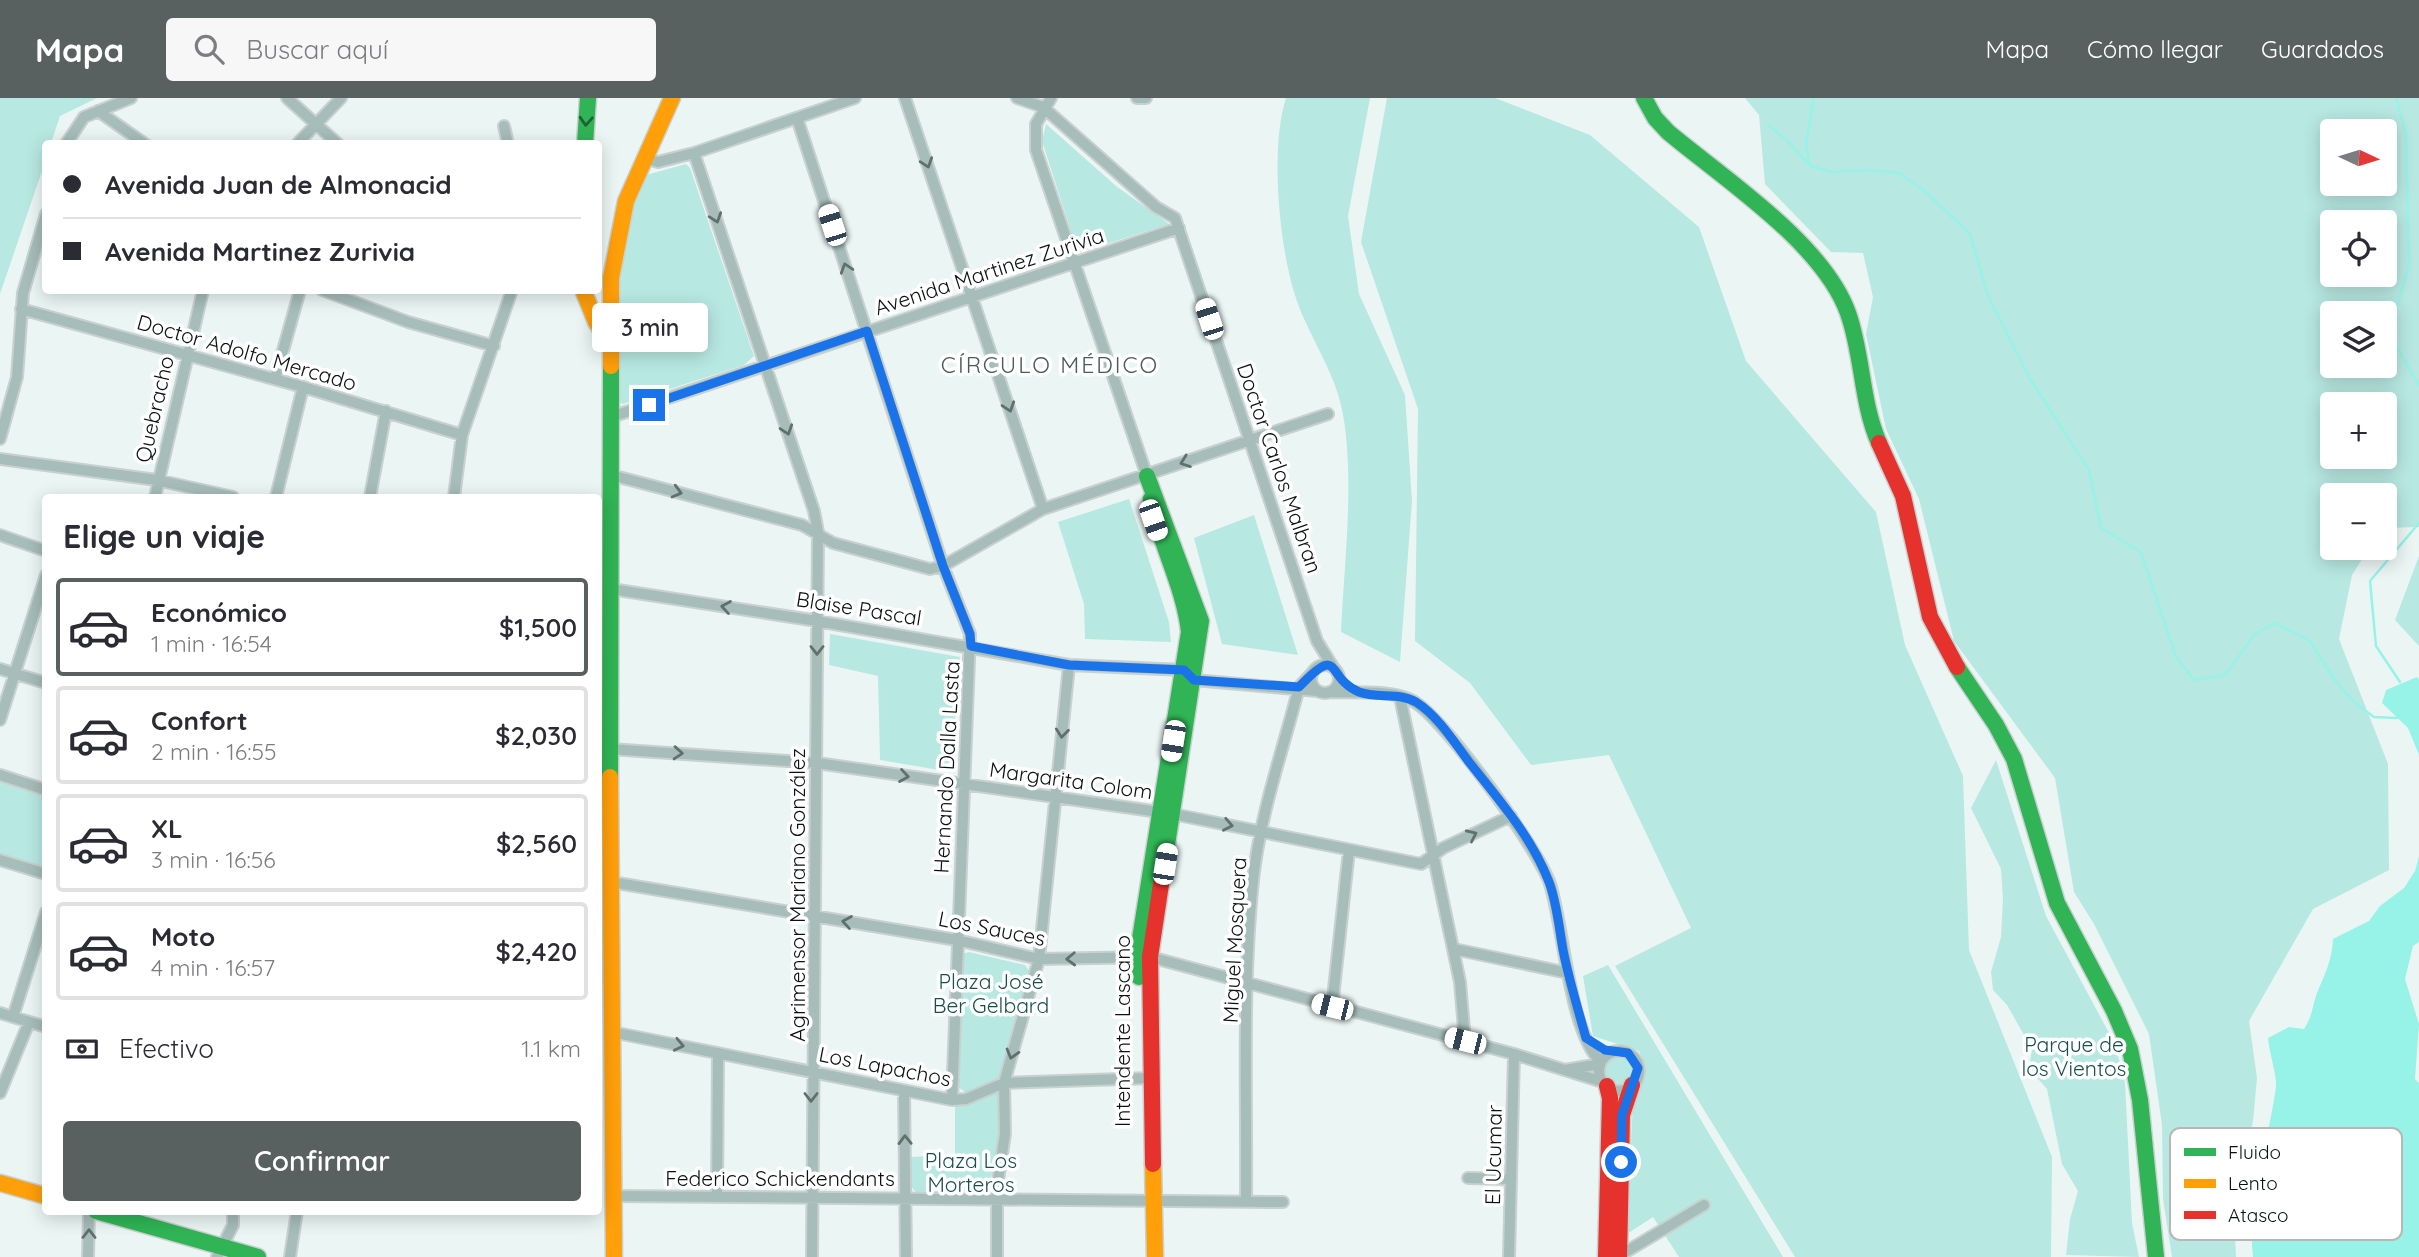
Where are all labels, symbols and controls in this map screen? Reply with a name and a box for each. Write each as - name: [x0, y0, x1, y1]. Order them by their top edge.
- search box: [166, 18, 656, 81]
- text: Mapa: [35, 29, 124, 70]
- icon: search: [190, 30, 228, 68]
- text: Buscar aquí: [246, 33, 388, 66]
- text: Mapa: [1986, 34, 2049, 64]
- text: Cómo llegar: [2087, 34, 2223, 64]
- text: Guardados: [2261, 34, 2384, 64]
- one-way arrow: [579, 116, 594, 127]
- north arrow: [2320, 119, 2398, 196]
- map controls: [2320, 119, 2397, 560]
- one-way arrow: [919, 156, 933, 168]
- text: Avenida Juan de Almonacid: [105, 168, 452, 201]
- car: [816, 202, 849, 248]
- button: locate: [2320, 210, 2397, 287]
- one-way arrow: [708, 211, 722, 223]
- street label: Avenida Martinez Zurivia: [871, 222, 1107, 320]
- text: Avenida Martinez Zurivia: [105, 235, 415, 268]
- one-way arrow: [840, 263, 854, 275]
- car: [1193, 296, 1226, 342]
- button: layers: [2320, 301, 2397, 378]
- callout: 3 min: [591, 303, 707, 352]
- street label: Doctor Adolfo Mercado: [134, 308, 360, 396]
- text: 3 min: [621, 313, 679, 342]
- district label: CÍRCULO MÉDICO: [941, 350, 1159, 379]
- street label: Quebracho: [129, 353, 179, 465]
- street label: Doctor Carlos Malbran: [1232, 360, 1328, 576]
- route end: [633, 389, 665, 421]
- button: +: [2320, 392, 2397, 469]
- one-way arrow: [1001, 401, 1015, 413]
- one-way arrow: [779, 423, 793, 436]
- one-way arrow: [1179, 454, 1192, 468]
- button: −: [2320, 483, 2397, 560]
- one-way arrow: [671, 484, 683, 498]
- car: [1137, 497, 1170, 543]
- text: Elige un viaje: [63, 516, 265, 556]
- street label: Blaise Pascal: [794, 585, 924, 631]
- icon: car: [67, 596, 130, 659]
- text: Económico: [151, 596, 287, 629]
- one-way arrow: [720, 600, 732, 615]
- text: $1,500: [499, 611, 577, 644]
- text: 1 min · 16:54: [151, 629, 272, 658]
- one-way arrow: [809, 645, 825, 655]
- street label: Hernando Dalla Lasta: [927, 660, 965, 874]
- icon: car: [67, 704, 130, 767]
- text: Confort: [151, 704, 248, 737]
- text: $2,030: [495, 719, 577, 752]
- car: [1160, 719, 1187, 763]
- one-way arrow: [1055, 728, 1070, 739]
- text: 2 min · 16:55: [151, 737, 277, 766]
- one-way arrow: [673, 745, 684, 760]
- street label: Agrimensor Mariano González: [784, 748, 810, 1042]
- street label: Margarita Colom: [988, 756, 1154, 804]
- one-way arrow: [898, 768, 910, 783]
- icon: car: [67, 812, 130, 875]
- text: XL: [151, 812, 183, 845]
- one-way arrow: [1222, 817, 1234, 832]
- text: $2,560: [496, 827, 577, 860]
- one-way arrow: [1464, 829, 1477, 843]
- car: [1152, 842, 1179, 886]
- text: 3 min · 16:56: [151, 845, 276, 874]
- street label: Miguel Mosquera: [1217, 856, 1251, 1024]
- street label: Los Sauces: [936, 905, 1048, 951]
- one-way arrow: [841, 915, 853, 930]
- icon: car: [67, 920, 130, 983]
- text: Moto: [151, 920, 215, 953]
- text: $2,420: [495, 935, 577, 968]
- street label: Intendente Lascano: [1109, 935, 1135, 1127]
- one-way arrow: [1065, 951, 1076, 967]
- text: 4 min · 16:57: [151, 953, 275, 982]
- park label: Plaza José Ber Gelbard: [933, 968, 1049, 1018]
- car: [1310, 992, 1355, 1022]
- car: [1443, 1026, 1488, 1056]
- icon: cash: [63, 1030, 101, 1068]
- park label: Parque de los Vientos: [2022, 1031, 2126, 1081]
- text: Efectivo: [119, 1032, 214, 1065]
- text: 1.1 km: [521, 1034, 581, 1063]
- one-way arrow: [673, 1037, 685, 1052]
- street label: Los Lapachos: [817, 1040, 953, 1092]
- one-way arrow: [1006, 1047, 1020, 1059]
- one-way arrow: [803, 1093, 819, 1103]
- street label: El Ucumar: [1479, 1105, 1507, 1205]
- button: Confirmar: [63, 1121, 581, 1201]
- legend: [2170, 1128, 2402, 1240]
- one-way arrow: [897, 1134, 913, 1145]
- text: Fluido: [2228, 1140, 2281, 1164]
- route start: [1605, 1146, 1637, 1178]
- park label: Plaza Los Morteros: [925, 1147, 1017, 1197]
- street label: Federico Schickendants: [665, 1165, 895, 1191]
- text: Lento: [2228, 1171, 2278, 1195]
- text: Atasco: [2228, 1203, 2288, 1227]
- one-way arrow: [81, 1228, 97, 1239]

